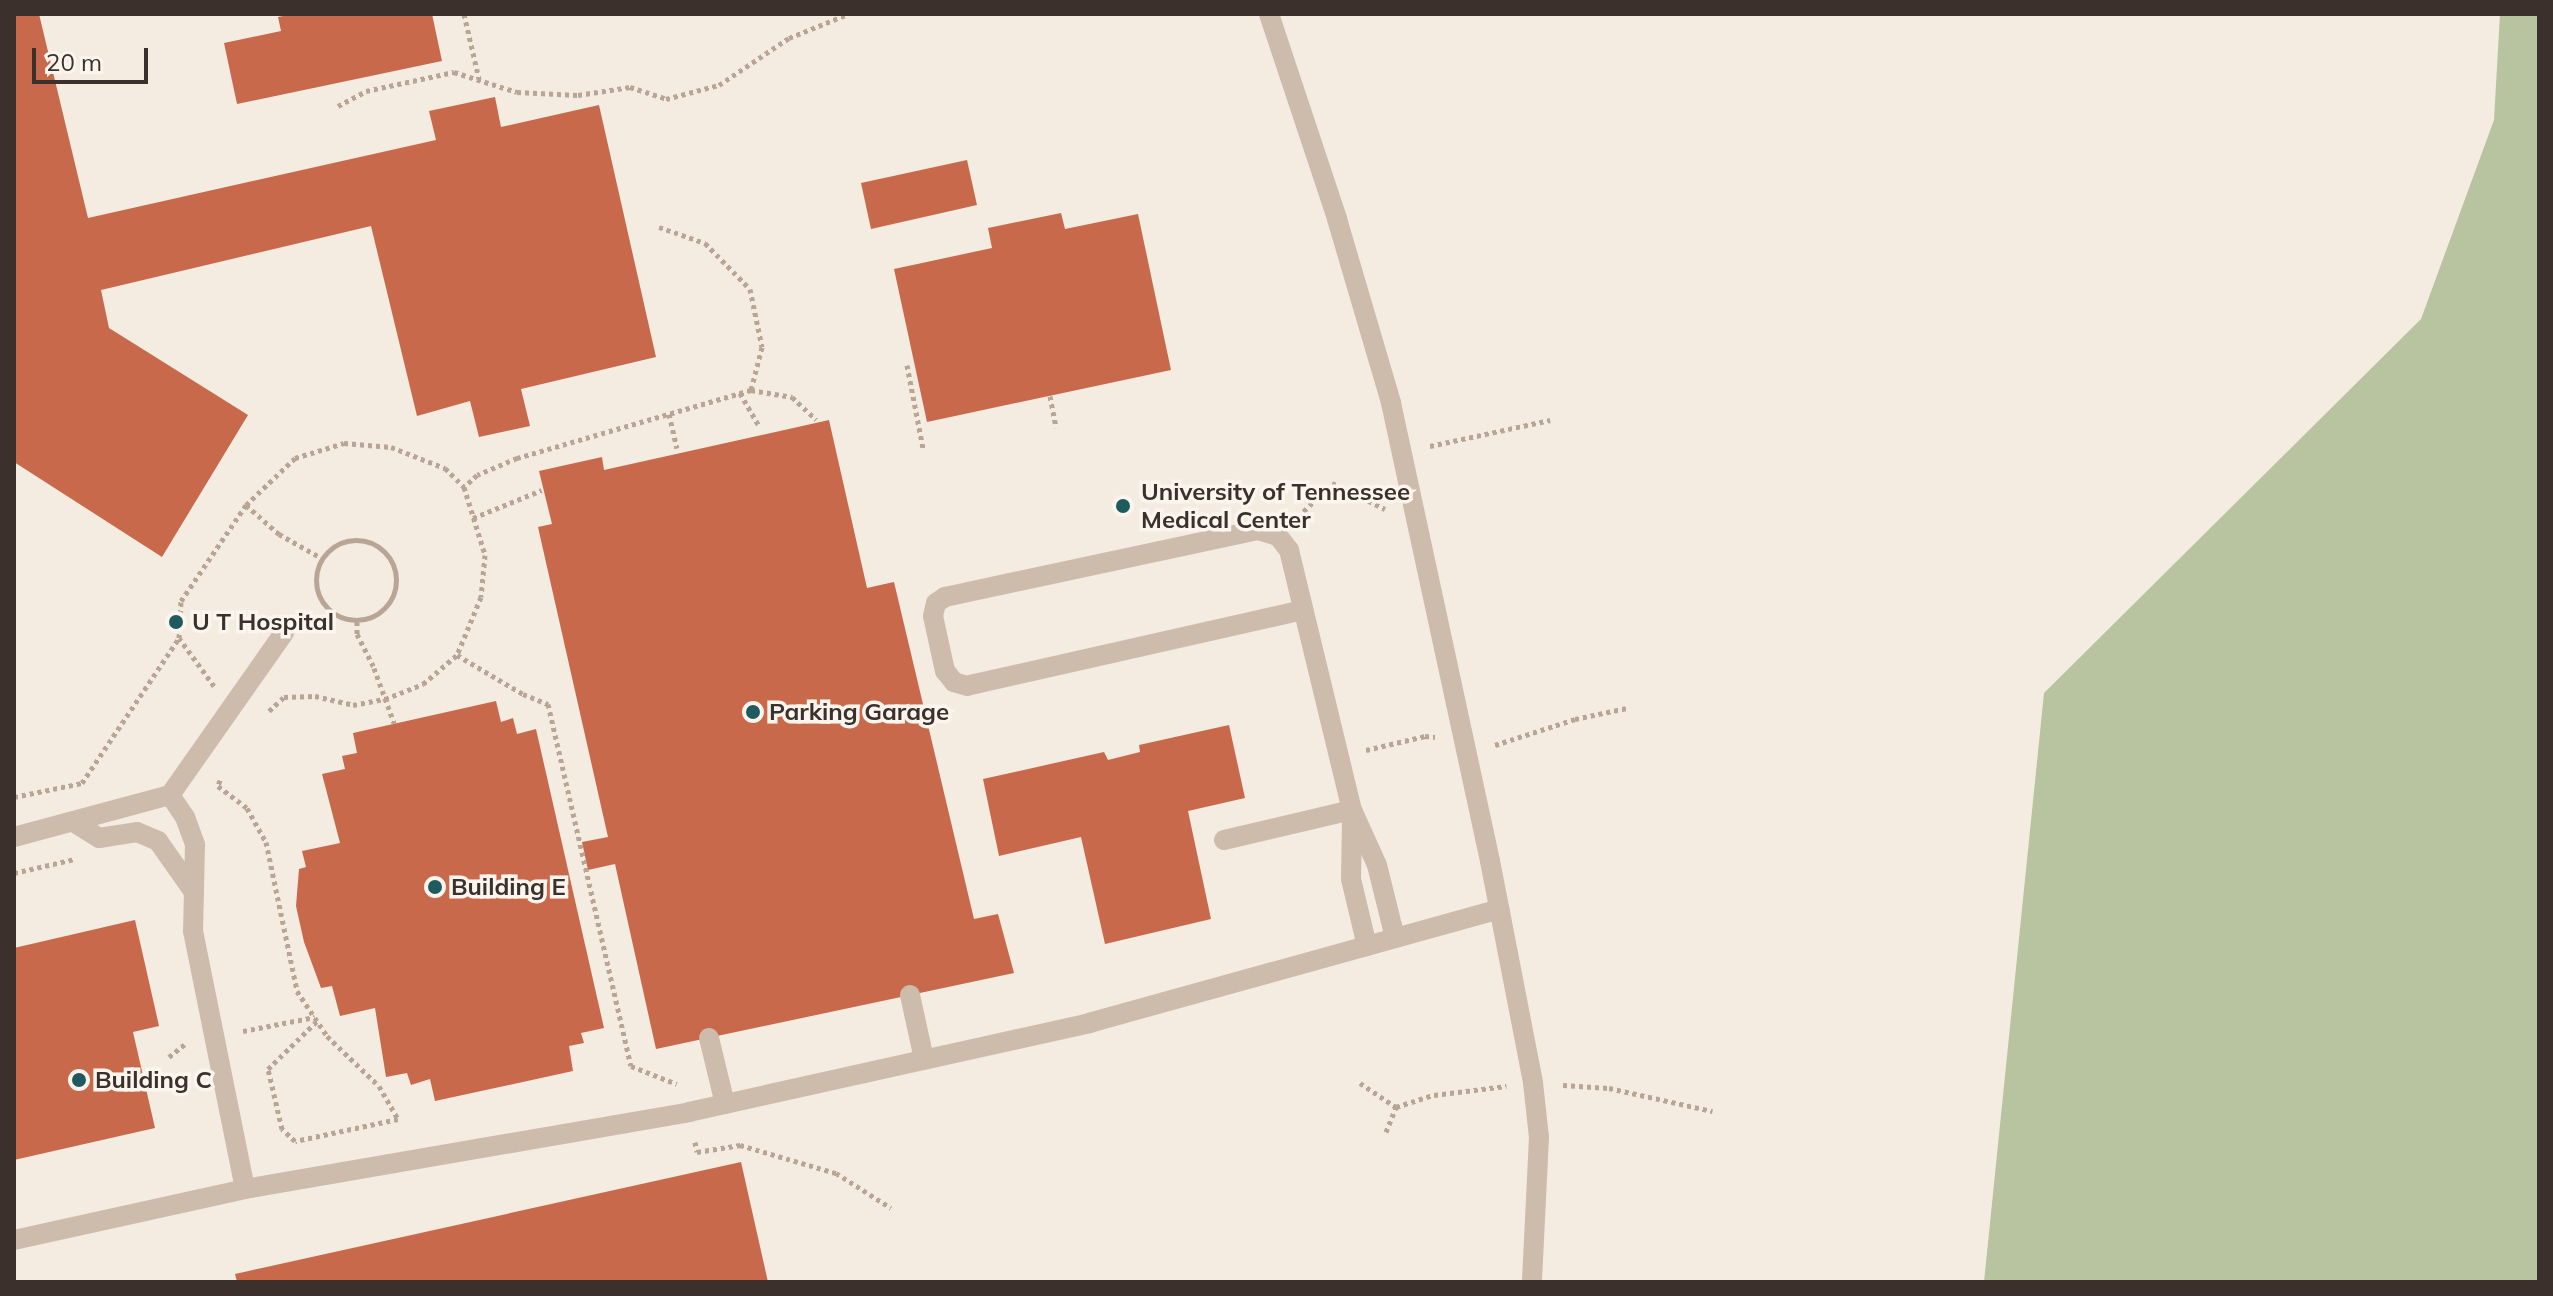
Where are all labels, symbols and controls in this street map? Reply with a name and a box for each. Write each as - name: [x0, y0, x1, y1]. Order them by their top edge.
- scale bar: [36, 32, 152, 82]
- text: 20 m: [46, 47, 102, 77]
- place label: University of Tennessee Medical Center: [1141, 478, 1410, 534]
- marker: University of Tennessee Medical Center: [1112, 495, 1134, 517]
- place label: U T Hospital: [192, 608, 334, 636]
- marker: U T Hospital: [167, 613, 185, 631]
- place label: Parking Garage: [769, 698, 949, 726]
- marker: Parking Garage: [744, 703, 762, 721]
- place label: Building E: [451, 873, 566, 901]
- marker: Building E: [426, 878, 444, 896]
- place label: Building C: [95, 1066, 212, 1094]
- marker: Building C: [70, 1071, 88, 1089]

